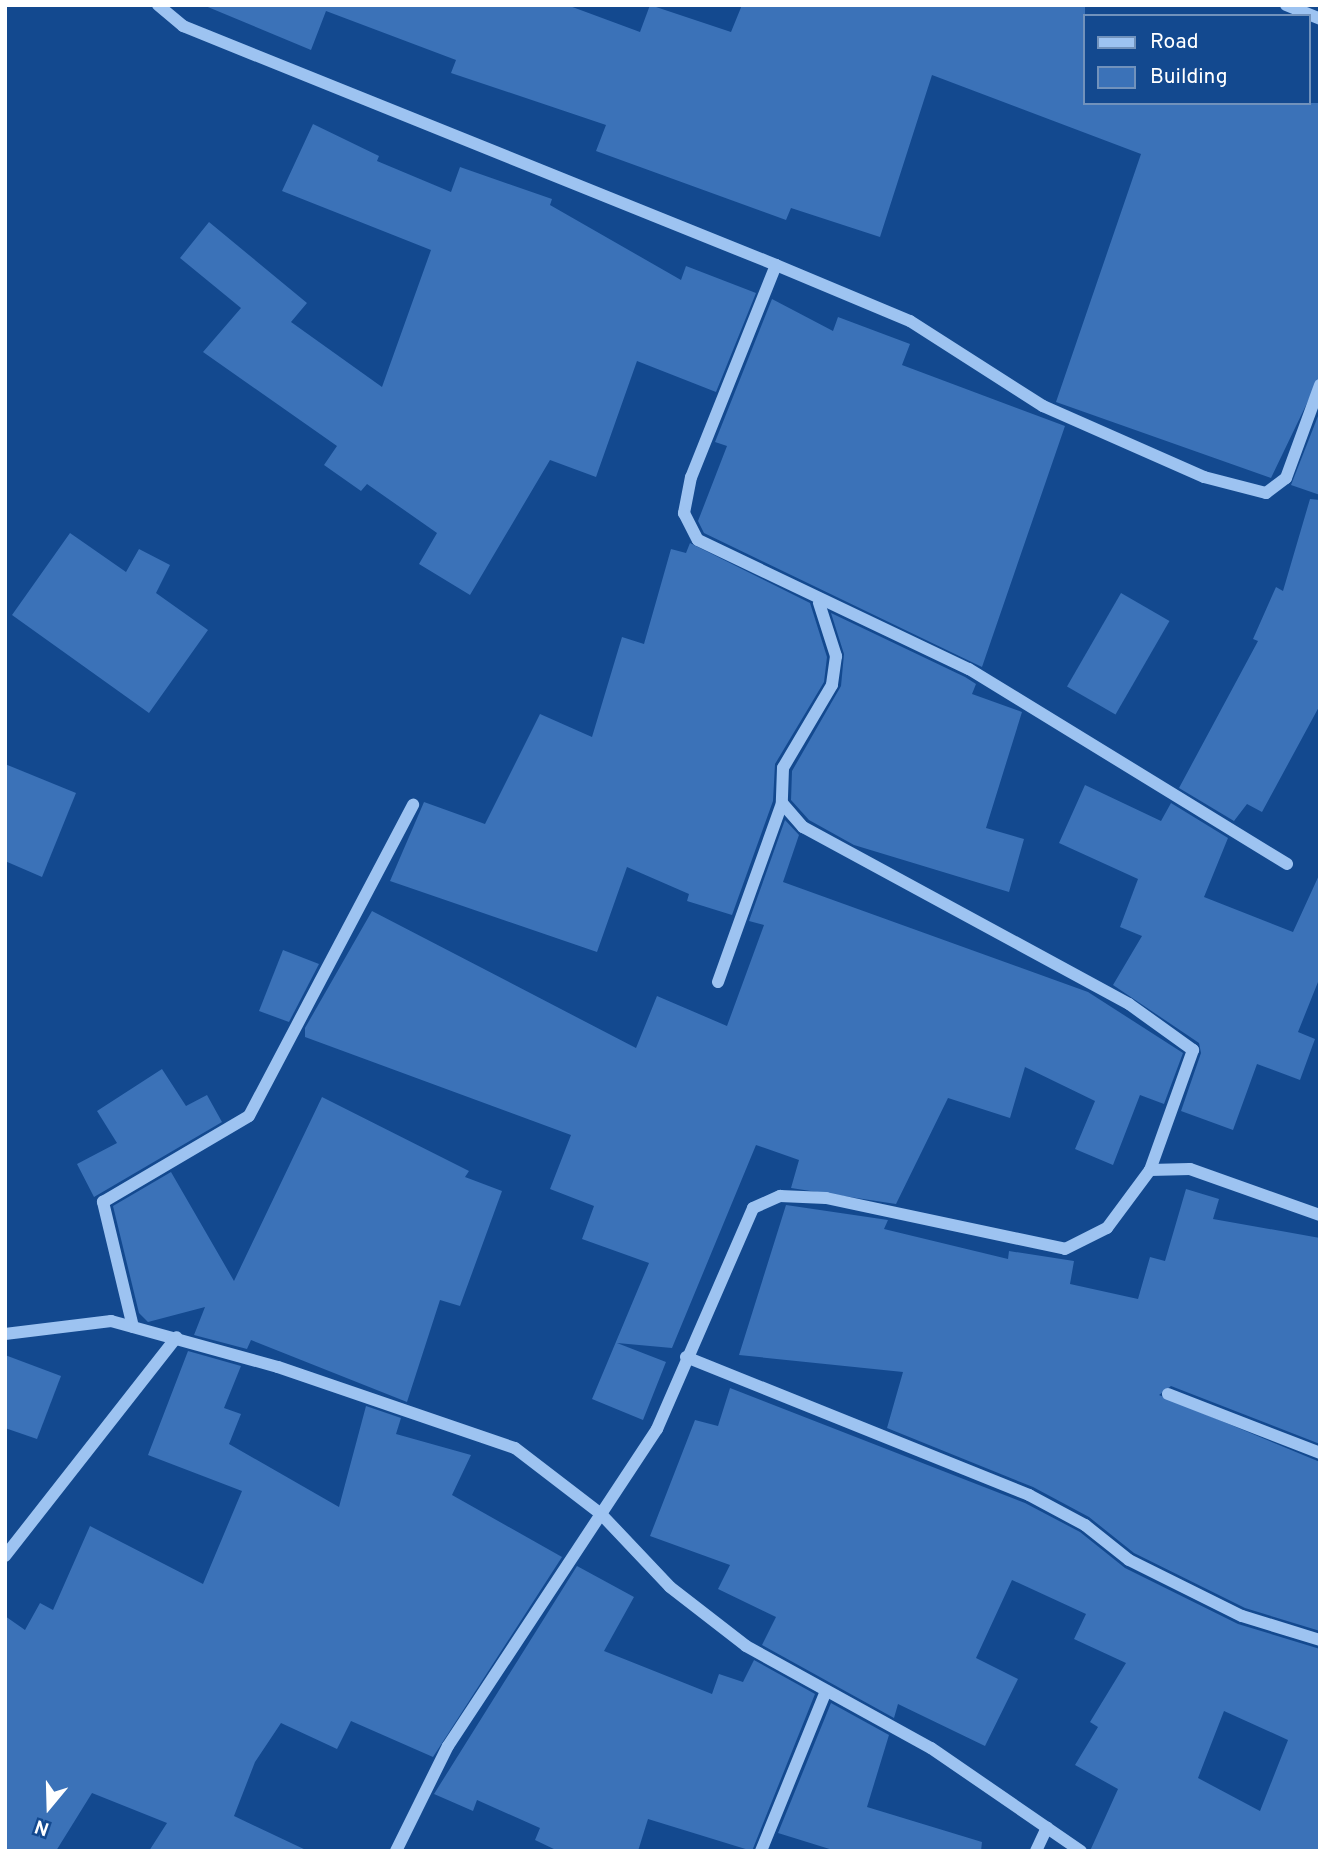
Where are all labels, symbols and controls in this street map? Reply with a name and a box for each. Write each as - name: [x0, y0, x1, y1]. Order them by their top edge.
- legend: [1084, 14, 1311, 105]
- text: Road: [1150, 29, 1199, 56]
- text: Building: [1150, 64, 1228, 91]
- north arrow: [14, 1772, 84, 1842]
- text: N: [32, 1813, 53, 1840]

